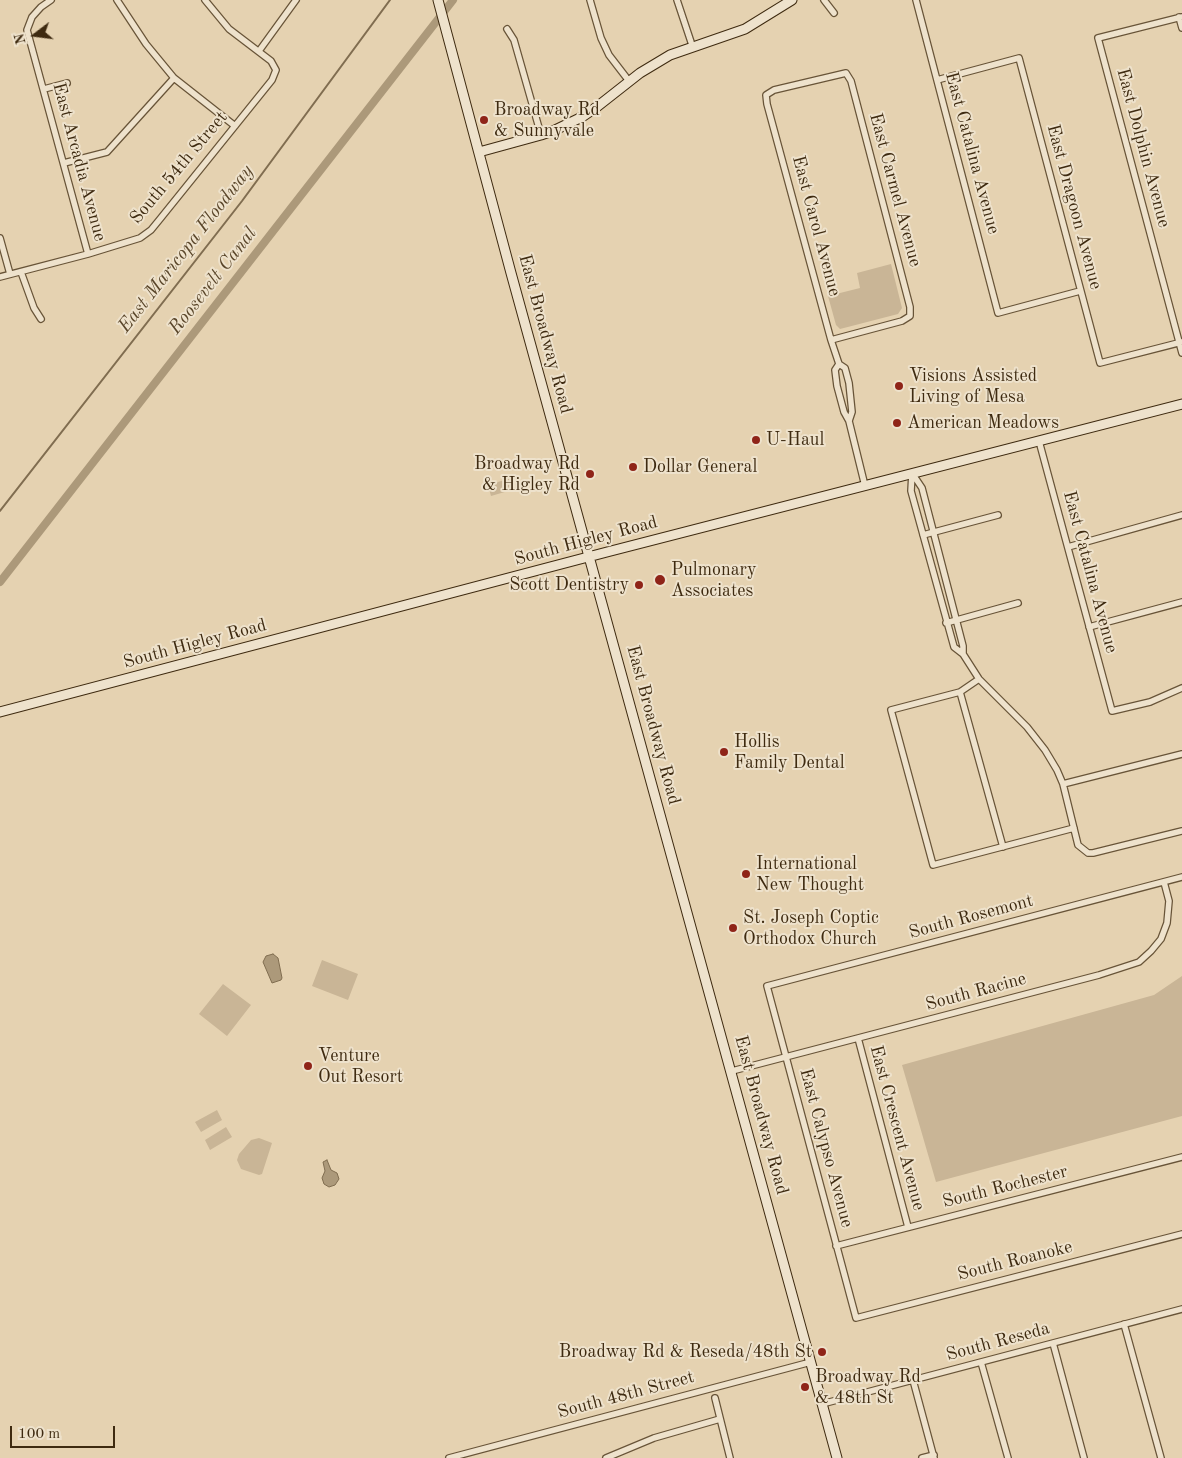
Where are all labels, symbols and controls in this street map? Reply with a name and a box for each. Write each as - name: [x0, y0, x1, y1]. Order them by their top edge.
- north arrow: [10, 10, 60, 60]
- text: N: [12, 32, 29, 46]
- street label: East Dolphin Avenue: [1111, 66, 1175, 230]
- street label: East Catalina Avenue: [940, 69, 1004, 237]
- street label: East Arcadia Avenue: [47, 80, 111, 244]
- place label: Broadway Rd & Sunnyvale: [494, 99, 600, 142]
- street label: South 54th Street: [126, 107, 232, 229]
- street label: East Carmel Avenue: [864, 111, 926, 269]
- marker: Broadway Rd & Sunnyvale: [478, 114, 490, 126]
- street label: East Dragoon Avenue: [1042, 122, 1106, 292]
- street label: East Carol Avenue: [787, 153, 845, 299]
- water label: East Maricopa Floodway: [113, 161, 259, 337]
- water label: Roosevelt Canal: [164, 223, 262, 339]
- street label: East Broadway Road: [513, 252, 577, 416]
- place label: Visions Assisted Living of Mesa: [909, 365, 1037, 408]
- marker: Visions Assisted Living of Mesa: [893, 380, 905, 392]
- place label: American Meadows: [907, 412, 1059, 434]
- marker: American Meadows: [891, 417, 903, 429]
- place label: U-Haul: [766, 429, 824, 451]
- marker: U-Haul: [750, 434, 762, 446]
- place label: Broadway Rd & Higley Rd: [474, 453, 580, 496]
- place label: Dollar General: [643, 456, 757, 478]
- marker: Dollar General: [627, 461, 639, 473]
- marker: Broadway Rd & Higley Rd: [584, 468, 596, 480]
- street label: East Catalina Avenue: [1058, 488, 1122, 656]
- street label: South Higley Road: [512, 511, 660, 571]
- place label: Pulmonary Associates: [671, 559, 756, 602]
- marker: Pulmonary Associates: [653, 573, 667, 587]
- place label: Scott Dentistry: [509, 574, 629, 596]
- marker: Scott Dentistry: [633, 579, 645, 591]
- street label: South Higley Road: [121, 614, 269, 674]
- street label: East Broadway Road: [621, 643, 685, 807]
- place label: Hollis Family Dental: [734, 731, 845, 774]
- marker: Hollis Family Dental: [718, 746, 730, 758]
- place label: International New Thought: [756, 853, 864, 896]
- marker: International New Thought: [740, 868, 752, 880]
- street label: South Rosemont: [906, 890, 1036, 944]
- place label: St. Joseph Coptic Orthodox Church: [743, 907, 879, 950]
- marker: St. Joseph Coptic Orthodox Church: [727, 922, 739, 934]
- street label: South Racine: [923, 968, 1029, 1016]
- street label: East Broadway Road: [729, 1033, 793, 1197]
- street label: East Crescent Avenue: [865, 1043, 929, 1213]
- place label: Venture Out Resort: [318, 1045, 403, 1088]
- marker: Venture Out Resort: [302, 1060, 314, 1072]
- street label: East Calypso Avenue: [794, 1066, 858, 1230]
- street label: South Rochester: [940, 1161, 1070, 1213]
- street label: South Roanoke: [955, 1236, 1075, 1286]
- street label: South Reseda: [944, 1318, 1052, 1366]
- place label: Broadway Rd & Reseda/48th St: [559, 1341, 812, 1363]
- marker: Broadway Rd & Reseda/48th St: [816, 1346, 828, 1358]
- street label: South 48th Street: [555, 1366, 697, 1424]
- place label: Broadway Rd & 48th St: [815, 1366, 921, 1408]
- marker: Broadway Rd & 48th St: [799, 1381, 811, 1393]
- scale bar: [12, 1416, 118, 1448]
- text: 100 m: [18, 1427, 60, 1442]

